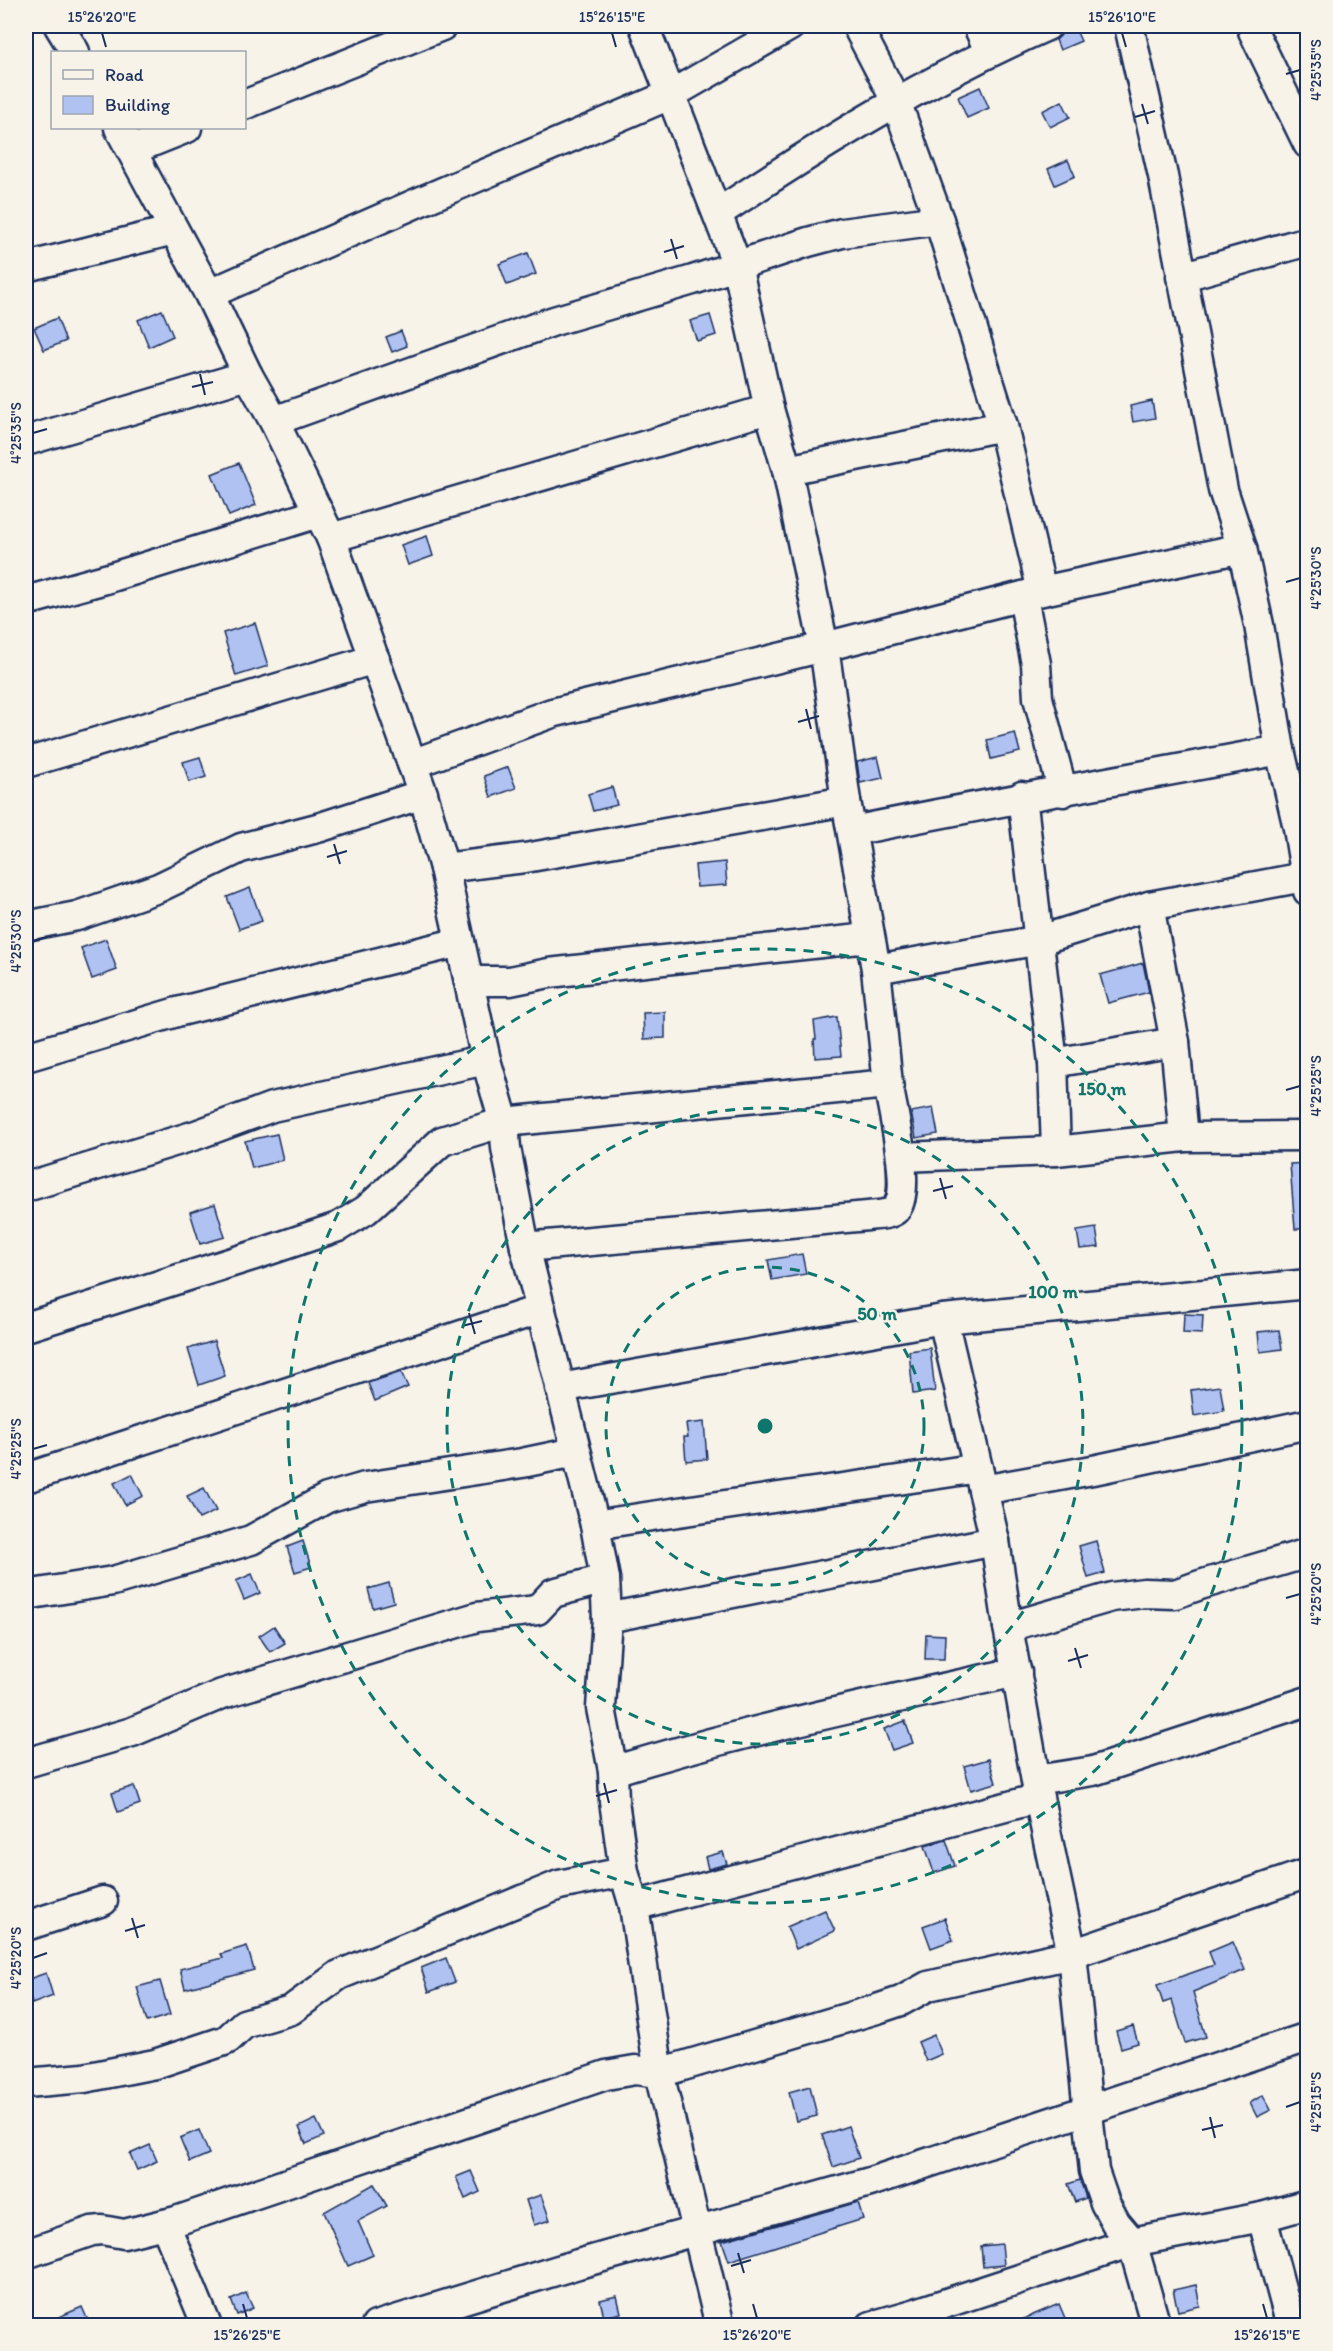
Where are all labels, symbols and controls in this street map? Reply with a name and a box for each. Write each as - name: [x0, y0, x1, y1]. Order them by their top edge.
- text: 15°26'20"E: [68, 8, 136, 26]
- text: 15°26'15"E: [579, 8, 645, 26]
- text: 15°26'10"E: [1088, 8, 1156, 26]
- text: 4°25'35"S: [1307, 39, 1325, 101]
- legend: [51, 51, 246, 129]
- text: Road: [105, 64, 144, 86]
- text: Building: [105, 94, 171, 116]
- text: 4°25'35"S: [7, 402, 25, 464]
- text: 4°25'30"S: [1307, 546, 1325, 610]
- text: 4°25'30"S: [7, 909, 25, 973]
- text: 4°25'25"S: [1307, 1055, 1325, 1117]
- text: 150 m: [1078, 1078, 1127, 1100]
- text: 100 m: [1028, 1281, 1079, 1303]
- text: 50 m: [857, 1303, 898, 1325]
- centre of rings: [755, 1416, 775, 1436]
- text: 4°25'25"S: [7, 1418, 25, 1480]
- text: 4°25'20"S: [1307, 1562, 1325, 1626]
- text: 4°25'20"S: [7, 1926, 25, 1990]
- text: 4°25'15"S: [1307, 2072, 1325, 2132]
- text: 15°26'25"E: [213, 2326, 281, 2344]
- text: 15°26'20"E: [723, 2326, 791, 2344]
- text: 15°26'15"E: [1234, 2326, 1300, 2344]

